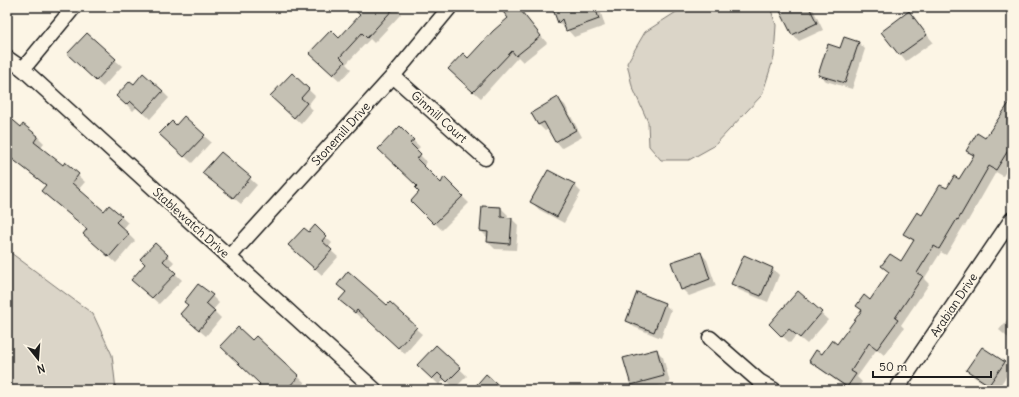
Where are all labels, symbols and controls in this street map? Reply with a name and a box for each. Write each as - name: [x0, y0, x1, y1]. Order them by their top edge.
- street label: Ginmill Court: [408, 88, 470, 146]
- street label: Stonemill Drive: [308, 99, 373, 169]
- street label: Stablewatch Drive: [150, 184, 233, 261]
- street label: Arabian Drive: [927, 270, 980, 339]
- north arrow: [18, 339, 58, 379]
- scale bar: [873, 353, 991, 379]
- text: 50 m: [879, 359, 908, 374]
- text: N: [35, 361, 47, 376]

